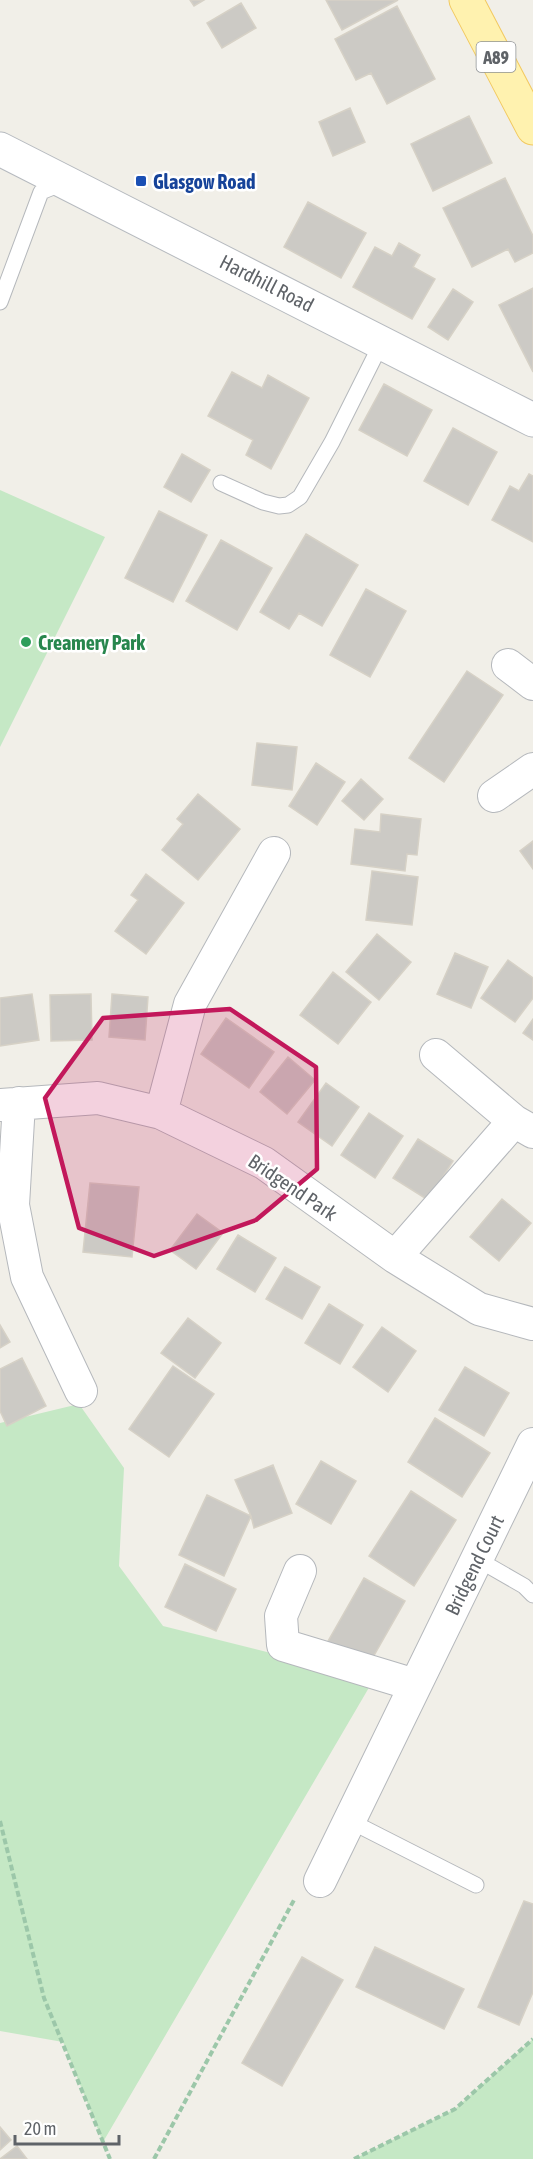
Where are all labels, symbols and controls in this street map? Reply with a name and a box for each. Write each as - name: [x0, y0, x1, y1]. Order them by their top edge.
- road number: A89: [476, 42, 516, 72]
- place label: Glasgow Road: [153, 170, 256, 193]
- marker: Glasgow Road: [134, 174, 148, 188]
- street label: Hardhill Road: [216, 250, 318, 316]
- place label: Creamery Park: [38, 631, 145, 654]
- marker: Creamery Park: [19, 635, 33, 649]
- street label: Bridgend Park: [244, 1149, 342, 1225]
- street label: Bridgend Court: [440, 1511, 508, 1619]
- scale bar: [15, 2108, 118, 2146]
- text: 20 m: [24, 2118, 56, 2139]

